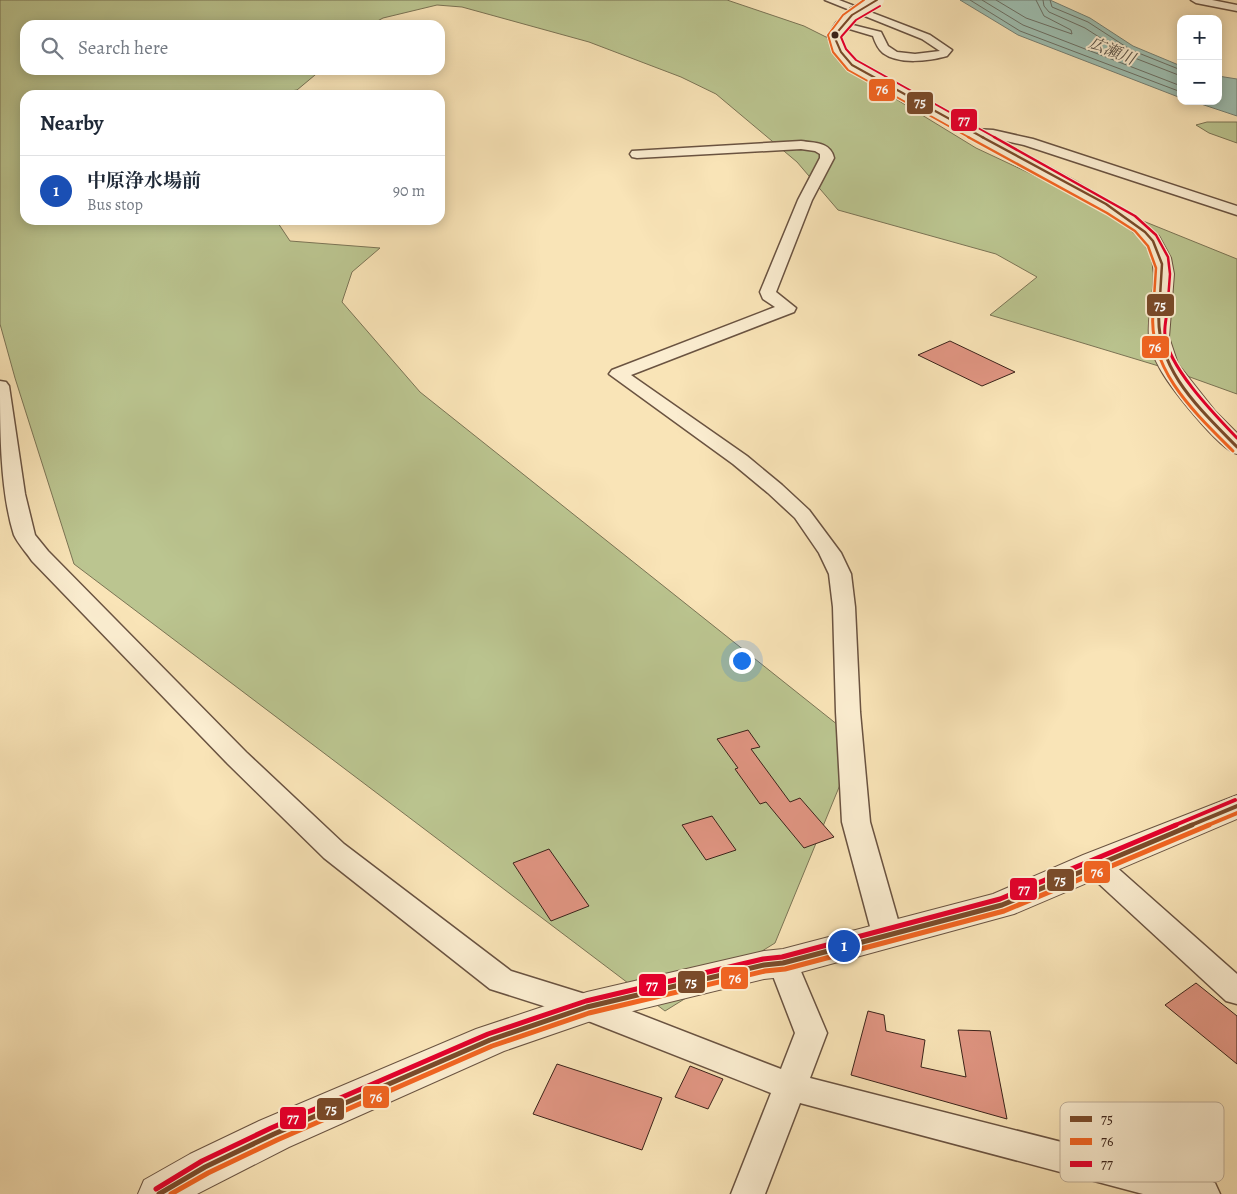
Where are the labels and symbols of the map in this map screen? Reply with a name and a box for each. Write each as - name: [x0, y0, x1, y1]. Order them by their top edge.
- unlabelled marker: [830, 30, 840, 40]
- water label: 広瀬川: [1086, 32, 1140, 71]
- line badge: 76: [868, 78, 896, 102]
- text: 76: [876, 80, 889, 99]
- line badge: 75: [906, 91, 934, 115]
- text: 75: [914, 93, 926, 112]
- line badge: 77: [950, 108, 978, 132]
- text: 77: [958, 111, 970, 130]
- line badge: 75: [1146, 293, 1175, 317]
- text: 75: [1154, 296, 1166, 315]
- line badge: 76: [1141, 335, 1170, 359]
- text: 76: [1149, 338, 1162, 357]
- your location: [729, 648, 755, 674]
- line badge: 76: [1083, 860, 1111, 884]
- text: 76: [1091, 863, 1104, 882]
- line badge: 75: [1046, 868, 1075, 892]
- text: 75: [1054, 871, 1066, 890]
- line badge: 77: [1009, 877, 1038, 901]
- text: 77: [1018, 880, 1030, 899]
- pin: 1: [828, 927, 860, 965]
- line badge: 76: [720, 966, 749, 990]
- text: 76: [729, 969, 742, 988]
- line badge: 75: [677, 970, 706, 994]
- line badge: 77: [638, 973, 667, 997]
- text: 75: [685, 973, 697, 992]
- text: 77: [646, 976, 658, 995]
- line badge: 76: [362, 1085, 390, 1109]
- text: 76: [370, 1088, 383, 1107]
- line badge: 75: [316, 1097, 345, 1121]
- text: 75: [325, 1100, 337, 1119]
- legend: [1060, 1102, 1224, 1182]
- line badge: 77: [279, 1106, 307, 1130]
- text: 77: [287, 1109, 299, 1128]
- text: 75: [1101, 1110, 1113, 1129]
- text: 76: [1101, 1132, 1113, 1151]
- text: 77: [1101, 1155, 1113, 1174]

